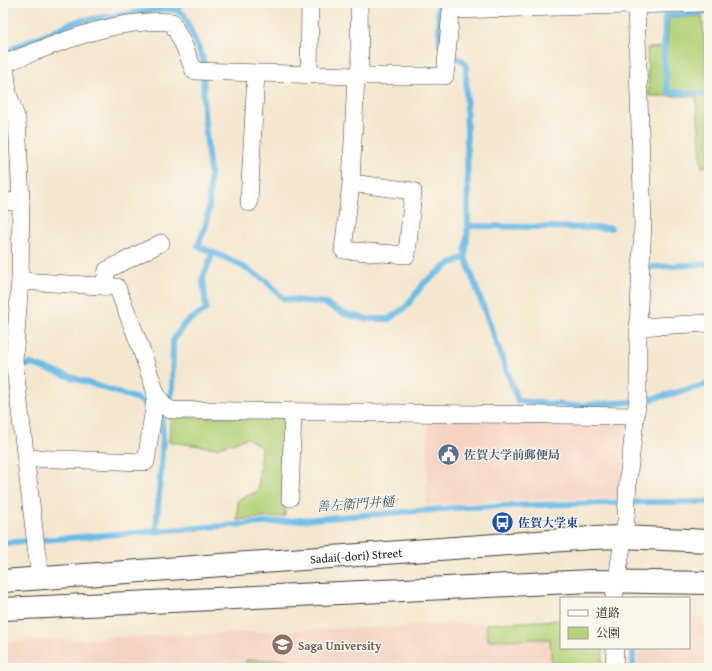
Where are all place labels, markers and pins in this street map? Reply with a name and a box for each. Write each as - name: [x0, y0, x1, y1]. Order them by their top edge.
- public building icon: 佐賀大学前郵便局: [435, 441, 461, 467]
- place label: 佐賀大学前郵便局: [464, 446, 560, 463]
- bus stop icon: 佐賀大学東: [490, 509, 516, 535]
- place label: 佐賀大学東: [518, 514, 578, 531]
- school or university icon: Saga University: [269, 632, 295, 658]
- place label: Saga University: [298, 637, 382, 654]

